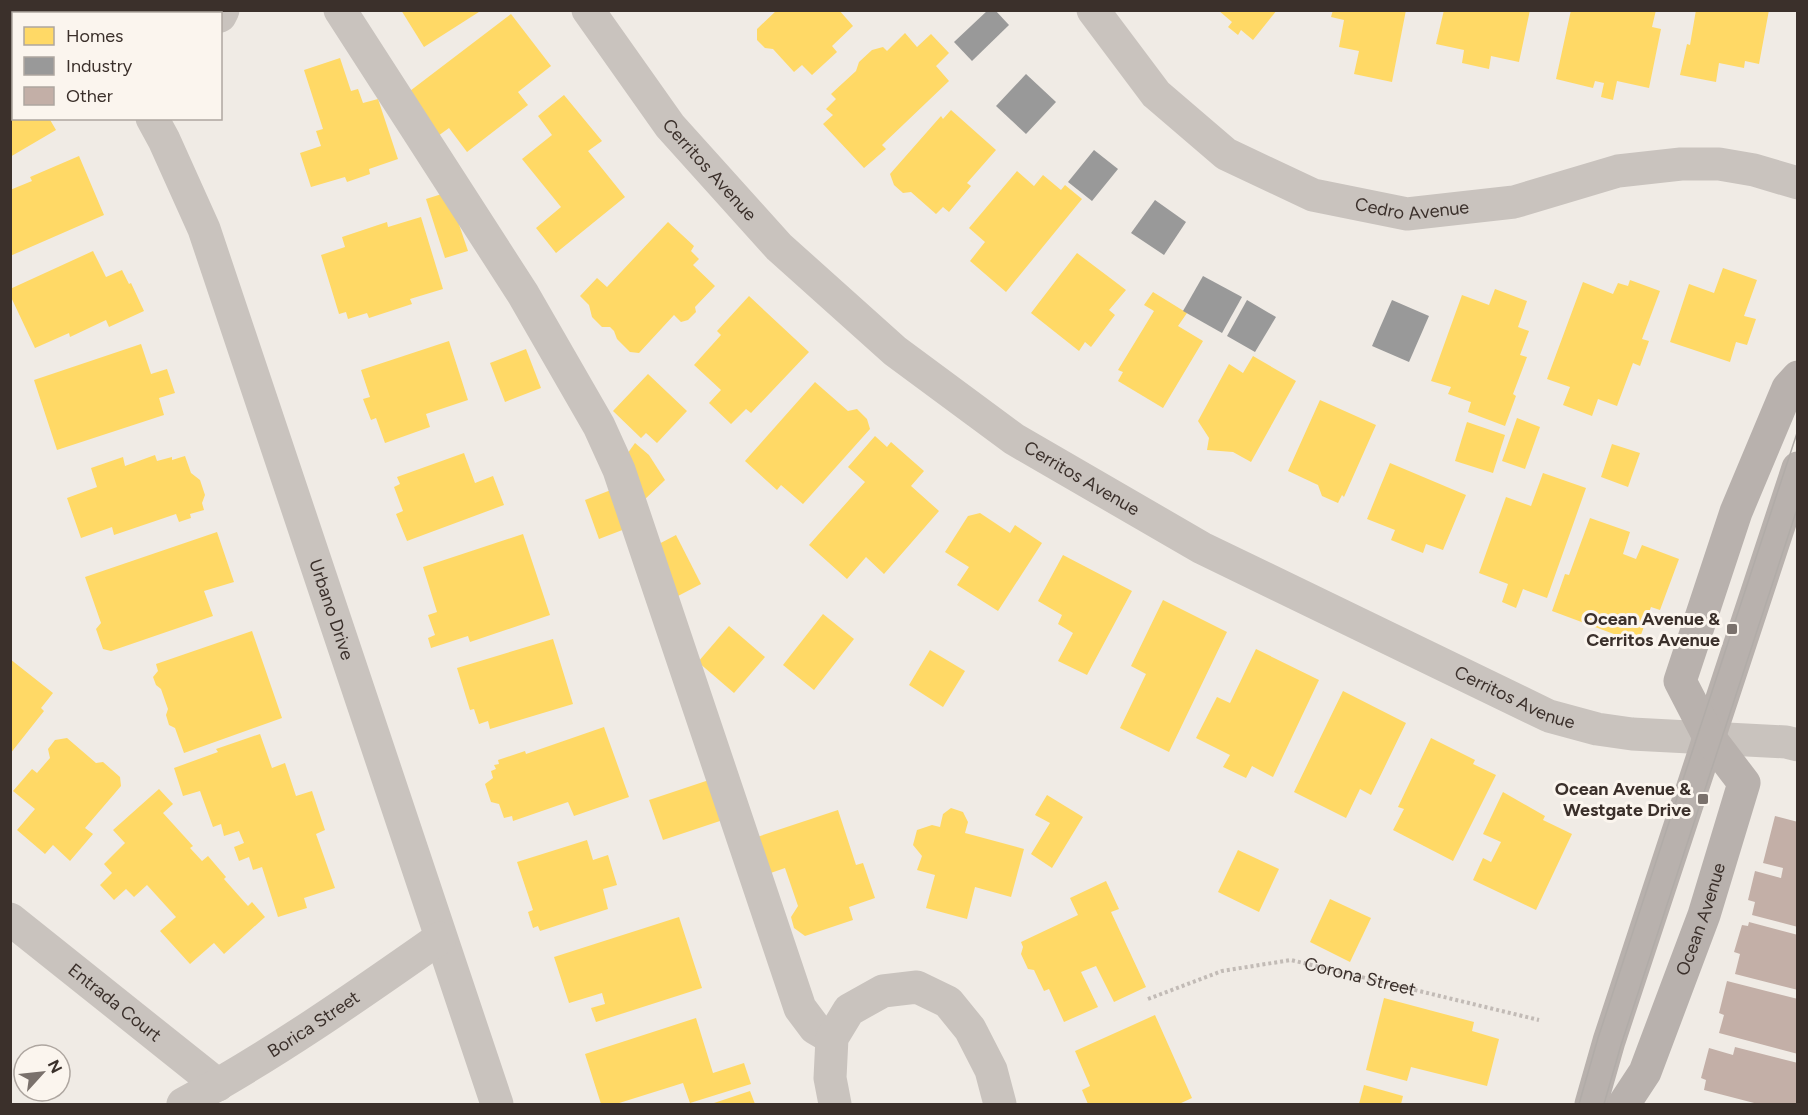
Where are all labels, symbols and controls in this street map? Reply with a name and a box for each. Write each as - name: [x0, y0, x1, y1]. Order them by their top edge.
- legend: [12, 12, 222, 120]
- text: Homes: [66, 25, 124, 47]
- text: Industry: [66, 55, 133, 77]
- text: Other: [66, 85, 113, 107]
- street label: Cerritos Avenue: [658, 114, 761, 226]
- street label: Cedro Avenue: [1353, 193, 1470, 225]
- street label: Cerritos Avenue: [1020, 436, 1144, 521]
- street label: Urbano Drive: [304, 556, 359, 663]
- place label: Ocean Avenue & Cerritos Avenue: [1584, 608, 1720, 651]
- marker: Ocean Avenue & Cerritos Avenue: [1725, 622, 1739, 636]
- street label: Cerritos Avenue: [1451, 661, 1578, 734]
- place label: Ocean Avenue & Westgate Drive: [1555, 778, 1691, 821]
- marker: Ocean Avenue & Westgate Drive: [1696, 792, 1710, 806]
- street label: Ocean Avenue: [1671, 860, 1730, 979]
- street label: Corona Street: [1302, 953, 1418, 1001]
- street label: Entrada Court: [64, 959, 166, 1047]
- street label: Borica Street: [264, 986, 364, 1063]
- north arrow: [12, 1043, 72, 1103]
- text: N: [44, 1057, 66, 1076]

